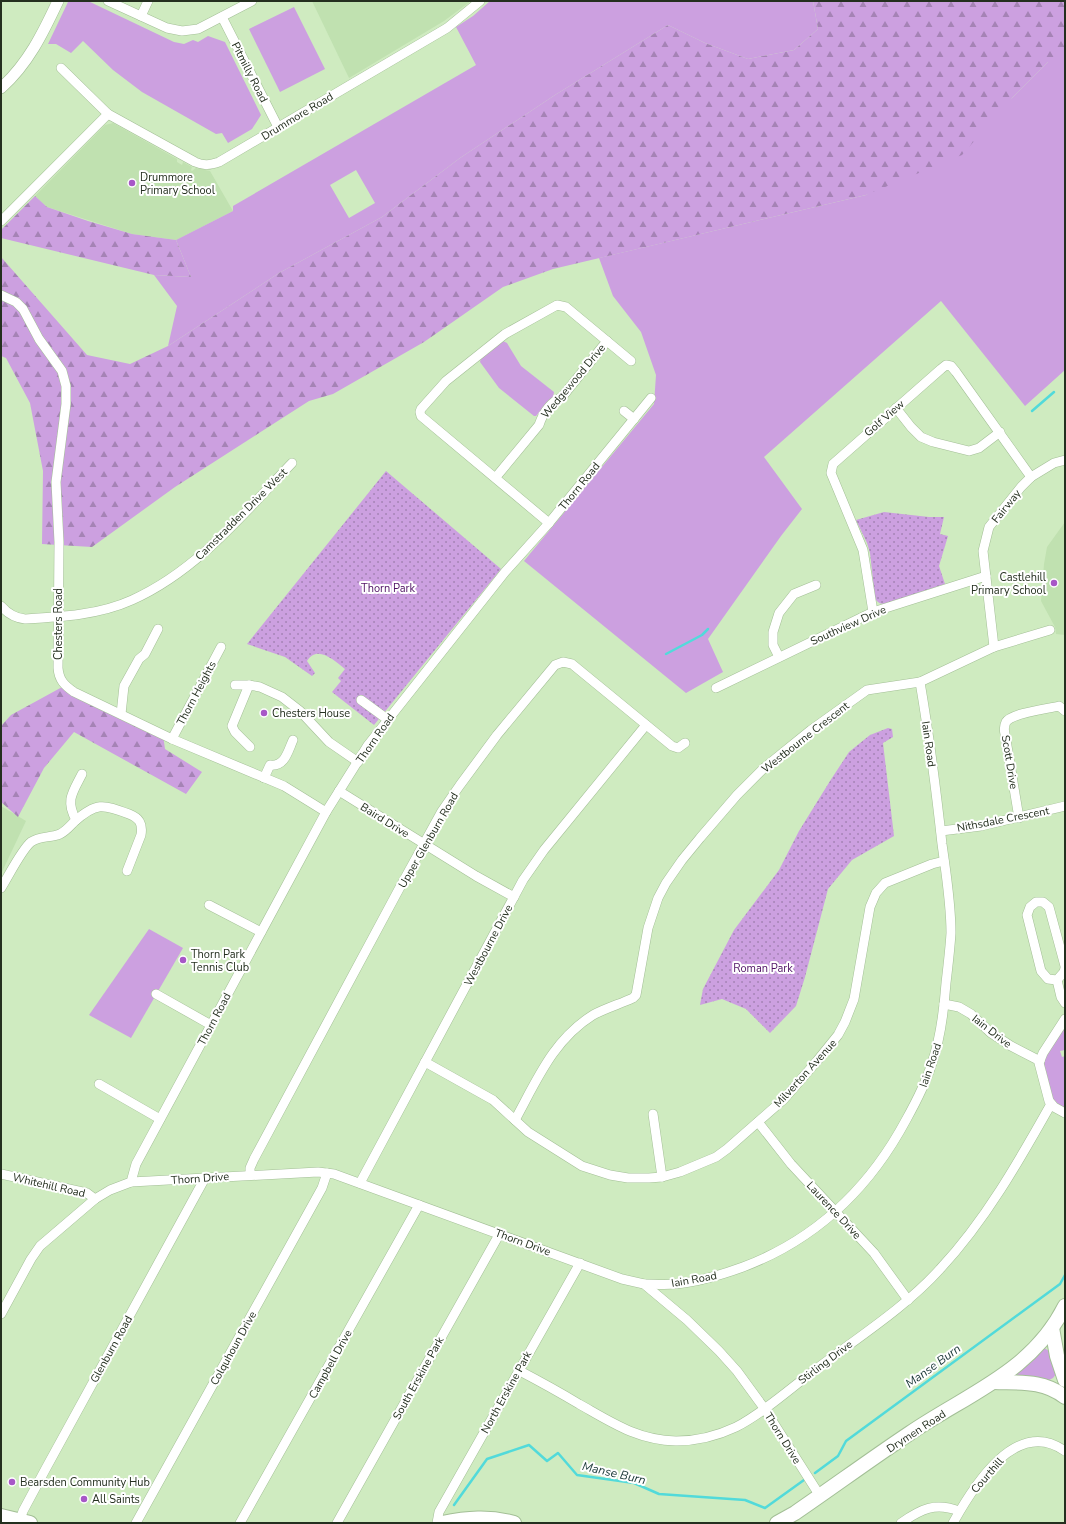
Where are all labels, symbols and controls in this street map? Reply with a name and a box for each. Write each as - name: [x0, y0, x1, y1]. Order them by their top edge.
- street label: Pitmilly Road: [228, 40, 271, 105]
- street label: Drummore Road: [259, 89, 336, 144]
- place label: Drummore Primary School: [140, 170, 216, 198]
- marker: Drummore Primary School: [127, 178, 137, 188]
- street label: Wedgewood Drive: [538, 341, 609, 422]
- street label: Golf View: [861, 397, 908, 440]
- street label: Thorn Road: [555, 459, 603, 513]
- street label: Camstradden Drive West: [192, 465, 291, 564]
- street label: Fairway: [988, 486, 1025, 526]
- place label: Castlehill Primary School: [971, 570, 1047, 598]
- marker: Castlehill Primary School: [1049, 578, 1059, 588]
- park label: Thorn Park: [361, 581, 415, 596]
- street label: Chesters Road: [51, 588, 66, 660]
- street label: Southview Drive: [808, 602, 889, 649]
- street label: Thorn Heights: [173, 659, 220, 728]
- street label: Westbourne Crescent: [758, 698, 852, 776]
- place label: Chesters House: [272, 706, 350, 721]
- marker: Chesters House: [259, 708, 269, 718]
- street label: Thorn Road: [353, 710, 398, 766]
- street label: Iain Road: [918, 720, 939, 768]
- street label: Scott Drive: [998, 734, 1021, 790]
- street label: Upper Glenburn Road: [395, 790, 462, 891]
- street label: Baird Drive: [357, 799, 412, 841]
- street label: Nithsdale Crescent: [956, 803, 1051, 836]
- street label: Westbourne Drive: [461, 902, 516, 989]
- place label: Thorn Park Tennis Club: [191, 947, 249, 975]
- marker: Thorn Park Tennis Club: [178, 955, 188, 965]
- park label: Roman Park: [733, 961, 793, 976]
- street label: Thorn Road: [194, 990, 235, 1048]
- street label: Iain Drive: [969, 1011, 1015, 1052]
- street label: Milverton Avenue: [771, 1036, 840, 1111]
- street label: Iain Road: [916, 1041, 945, 1089]
- street label: Thorn Drive: [171, 1169, 230, 1188]
- street label: Whitehill Road: [11, 1170, 87, 1201]
- street label: Laurence Drive: [803, 1178, 864, 1243]
- street label: Thorn Drive: [493, 1225, 553, 1260]
- street label: Iain Road: [670, 1268, 718, 1291]
- street label: Colquhoun Drive: [207, 1308, 260, 1388]
- street label: Glenburn Road: [87, 1313, 136, 1385]
- street label: Campbell Drive: [305, 1327, 356, 1401]
- street label: South Erskine Park: [389, 1334, 448, 1422]
- street label: Stirling Drive: [795, 1337, 856, 1388]
- water label: Manse Burn: [902, 1340, 964, 1391]
- street label: North Erskine Park: [478, 1348, 536, 1436]
- street label: Drymen Road: [884, 1407, 949, 1456]
- street label: Thorn Drive: [761, 1410, 804, 1467]
- street label: Courthill: [968, 1454, 1008, 1496]
- water label: Manse Burn: [581, 1458, 647, 1488]
- place label: Bearsden Community Hub: [20, 1475, 150, 1490]
- marker: Bearsden Community Hub: [7, 1477, 17, 1487]
- place label: All Saints: [92, 1492, 140, 1507]
- marker: All Saints: [79, 1494, 89, 1504]

